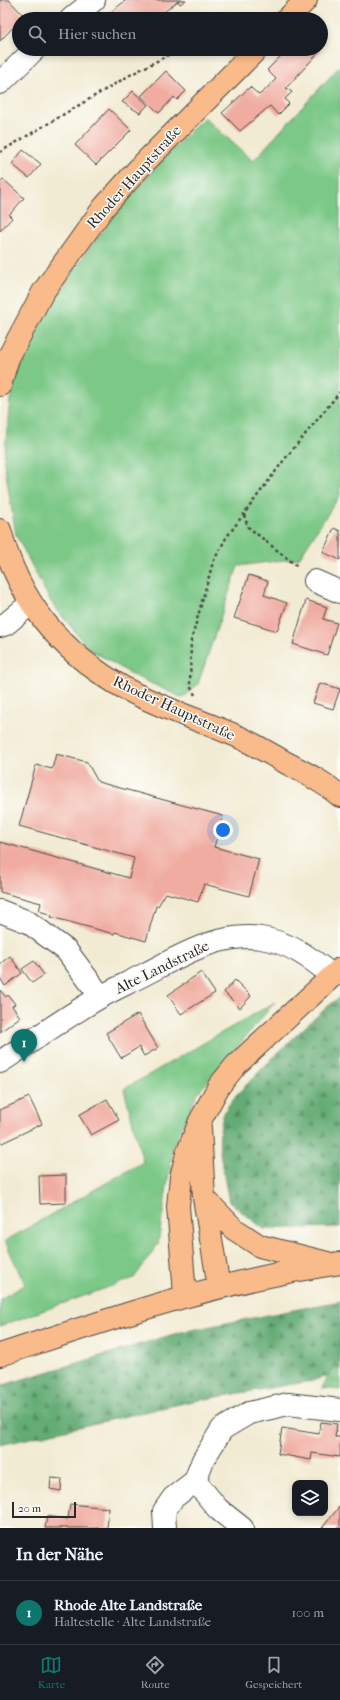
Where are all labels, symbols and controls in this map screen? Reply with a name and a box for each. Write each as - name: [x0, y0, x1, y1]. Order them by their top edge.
- search box: [12, 12, 328, 56]
- icon: search: [26, 23, 48, 45]
- text: Hier suchen: [58, 25, 136, 43]
- street label: Rhoder Hauptstraße: [83, 121, 185, 232]
- street label: Rhoder Hauptstraße: [110, 672, 238, 744]
- your location: [213, 820, 233, 840]
- street label: Alte Landstraße: [111, 936, 213, 998]
- pin: 1: [11, 1029, 37, 1062]
- map controls: [292, 1480, 328, 1516]
- button: layers: [292, 1480, 328, 1516]
- scale bar: [12, 1500, 76, 1519]
- text: 20 m: [18, 1502, 41, 1515]
- text: In der Nähe: [16, 1544, 103, 1564]
- text: Rhode Alte Landstraße: [54, 1596, 202, 1614]
- text: 1: [27, 1605, 31, 1620]
- text: 100 m: [291, 1605, 324, 1620]
- text: Haltestelle · Alte Landstraße: [54, 1614, 211, 1629]
- tab: Karte: [38, 1654, 65, 1691]
- tab: Route: [141, 1654, 170, 1691]
- tab: Gespeichert: [245, 1654, 302, 1691]

